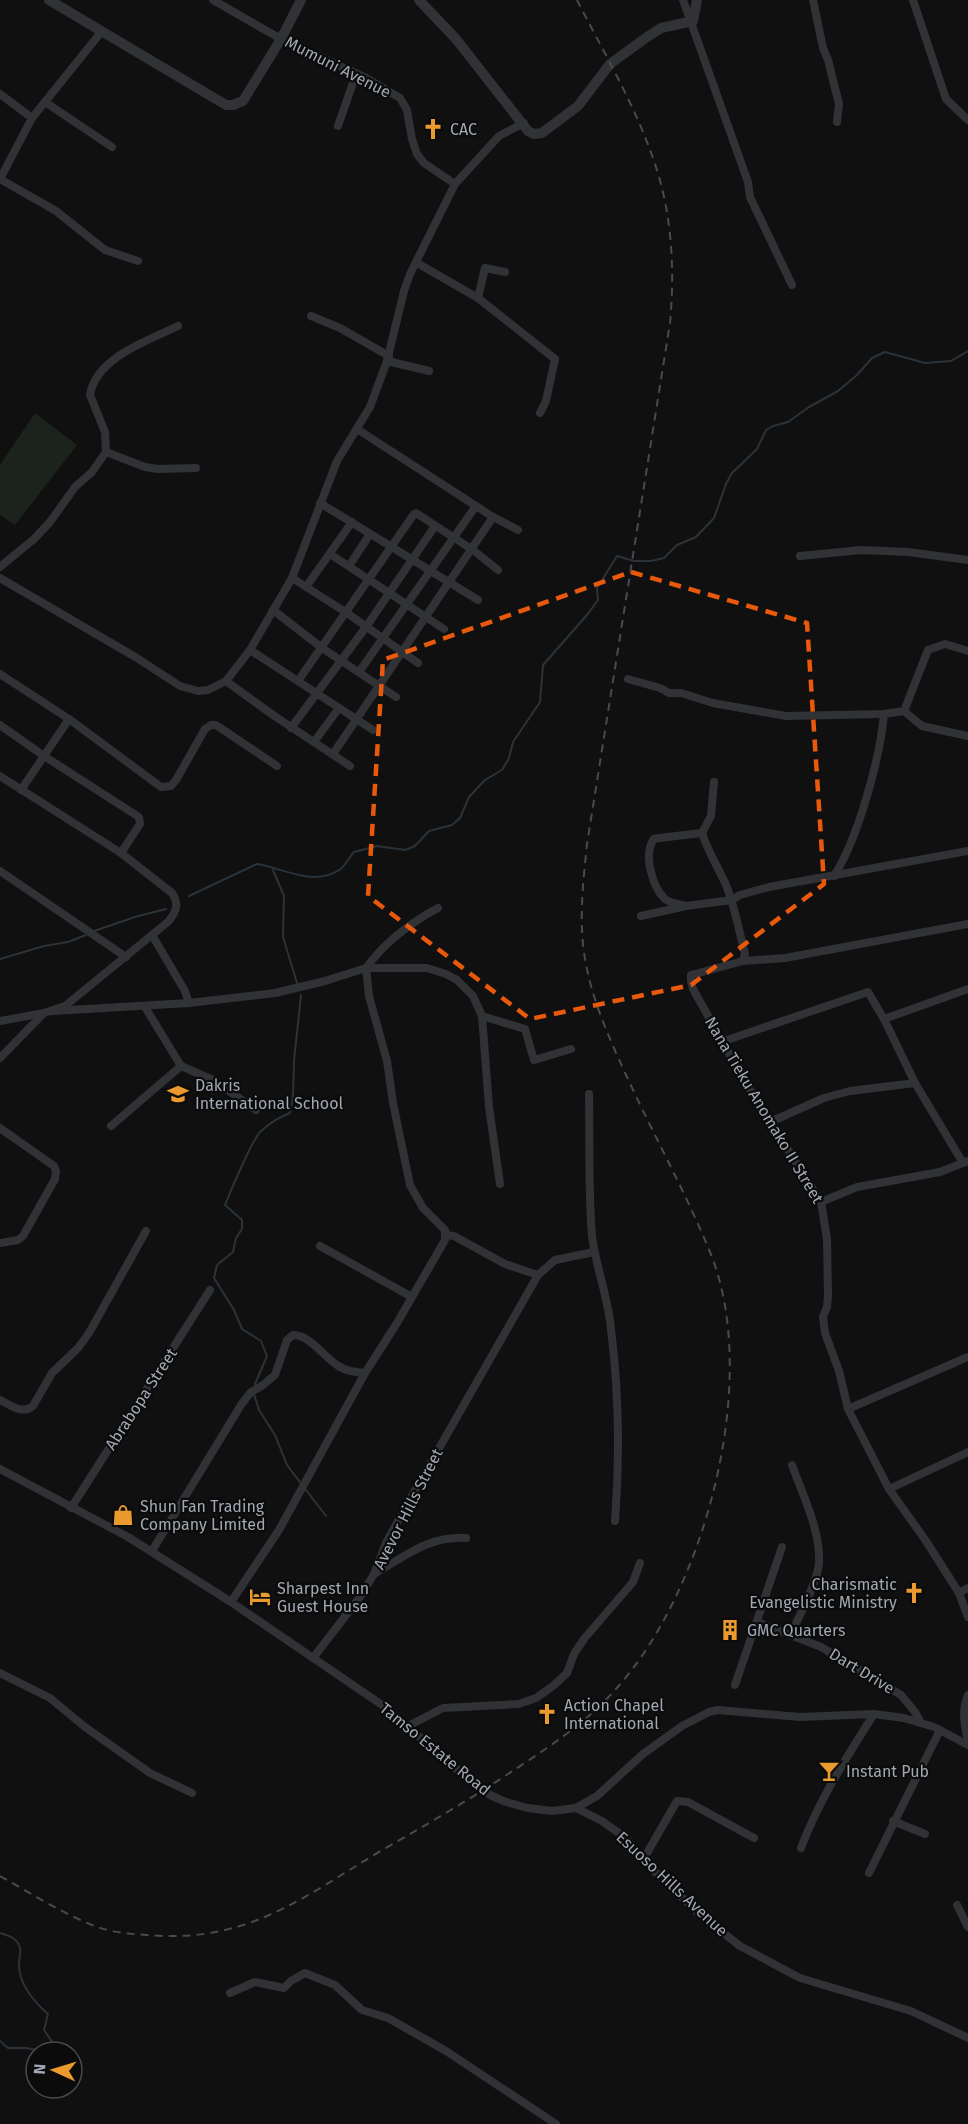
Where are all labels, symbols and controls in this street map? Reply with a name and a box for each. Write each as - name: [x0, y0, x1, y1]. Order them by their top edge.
- street label: Mumuni Avenue: [282, 32, 394, 102]
- church icon: CAC: [421, 117, 445, 141]
- place label: CAC: [450, 120, 477, 139]
- street label: Nana Tieku Anomako II Street: [701, 1013, 827, 1207]
- place label: Dakris International School: [195, 1076, 344, 1113]
- school or university icon: Dakris International School: [166, 1082, 190, 1106]
- street label: Abrabopa Street: [101, 1344, 181, 1453]
- street label: Avevor Hills Street: [369, 1445, 447, 1573]
- place label: Shun Fan Trading Company Limited: [140, 1497, 266, 1534]
- shop icon: Shun Fan Trading Company Limited: [111, 1503, 135, 1527]
- place label: Charismatic Evangelistic Ministry: [749, 1575, 897, 1612]
- place label: Sharpest Inn Guest House: [277, 1579, 369, 1616]
- church icon: Charismatic Evangelistic Ministry: [902, 1581, 926, 1605]
- hotel icon: Sharpest Inn Guest House: [248, 1585, 272, 1609]
- building icon: GMC Quarters: [718, 1618, 742, 1642]
- place label: GMC Quarters: [747, 1621, 846, 1640]
- street label: Dart Drive: [826, 1644, 898, 1698]
- place label: Action Chapel International: [564, 1696, 664, 1733]
- street label: Tamso Estate Road: [376, 1699, 494, 1799]
- church icon: Action Chapel International: [535, 1702, 559, 1726]
- bar icon: Instant Pub: [817, 1759, 841, 1783]
- place label: Instant Pub: [846, 1762, 929, 1781]
- street label: Esuoso Hills Avenue: [612, 1828, 732, 1940]
- north arrow: [24, 2040, 84, 2100]
- text: N: [30, 2063, 49, 2075]

